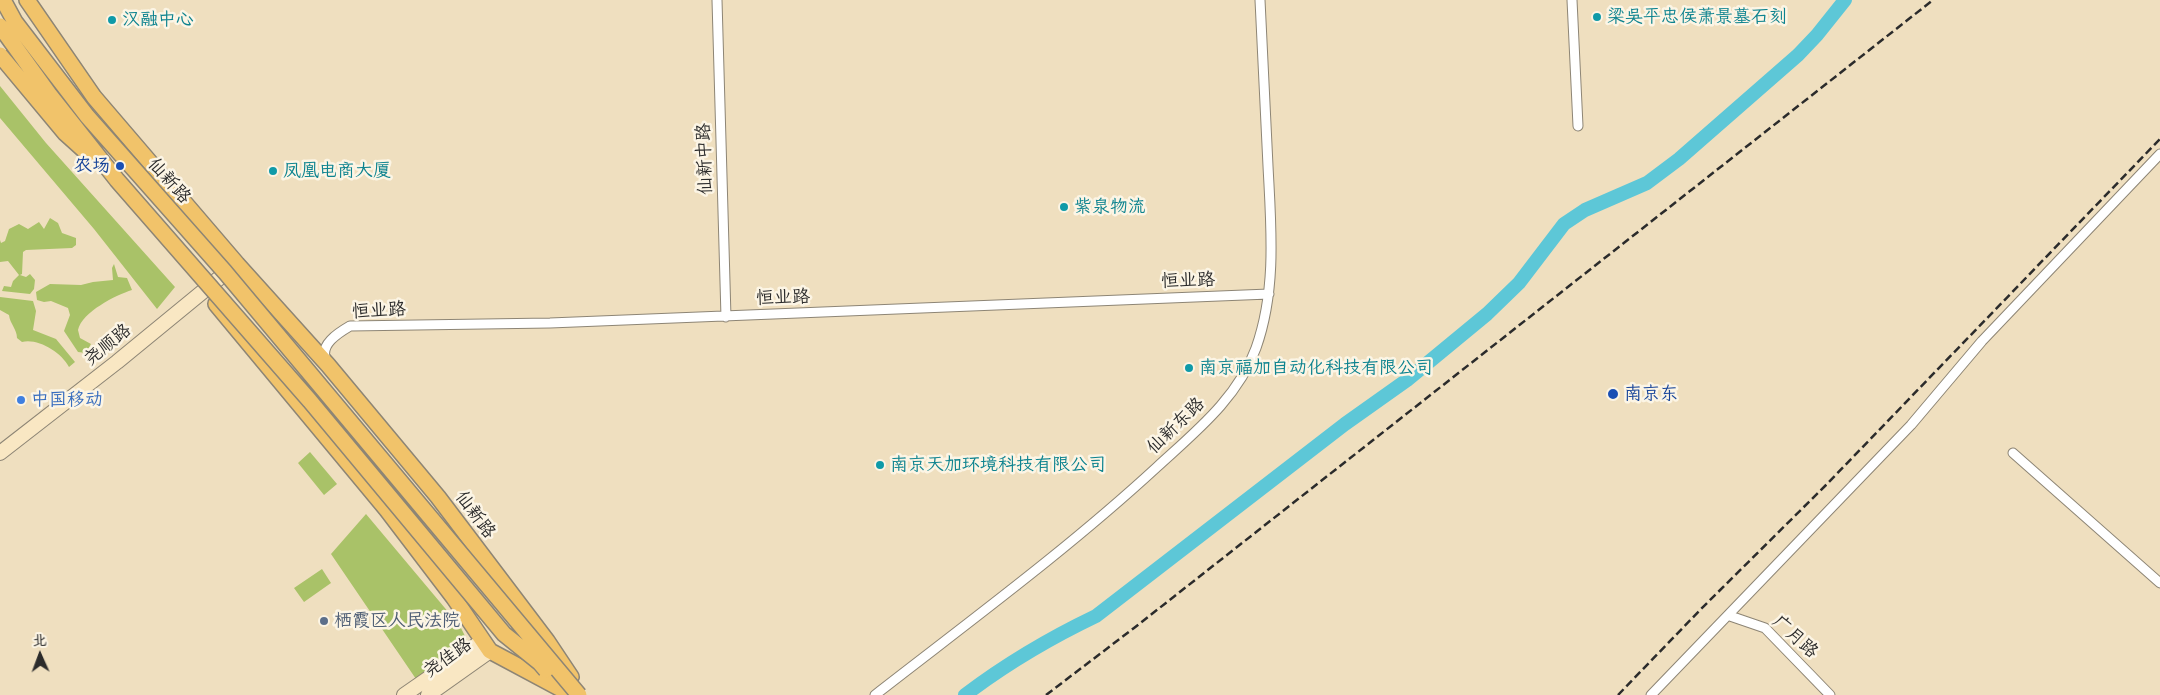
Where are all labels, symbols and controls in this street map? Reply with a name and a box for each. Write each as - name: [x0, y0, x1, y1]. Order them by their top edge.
- place label: 梁吴平忠侯萧景墓石刻: [1607, 6, 1787, 28]
- place label: 汉融中心: [122, 9, 194, 31]
- marker: 梁吴平忠侯萧景墓石刻: [1591, 11, 1603, 23]
- marker: 汉融中心: [106, 14, 118, 26]
- street label: 仙新中路: [693, 123, 717, 195]
- street label: 仙新路: [143, 154, 195, 208]
- place label: 农场: [74, 155, 110, 177]
- marker: 农场: [114, 160, 126, 172]
- place label: 凤凰电商大厦: [283, 160, 391, 182]
- marker: 凤凰电商大厦: [267, 165, 279, 177]
- place label: 紫泉物流: [1074, 196, 1146, 218]
- marker: 紫泉物流: [1058, 201, 1070, 213]
- street label: 恒业路: [1161, 269, 1215, 293]
- street label: 恒业路: [756, 286, 810, 310]
- street label: 恒业路: [351, 299, 407, 323]
- street label: 尧顺路: [80, 320, 136, 370]
- place label: 南京福加自动化科技有限公司: [1199, 357, 1433, 379]
- marker: 南京福加自动化科技有限公司: [1183, 362, 1195, 374]
- place label: 南京东: [1624, 383, 1678, 405]
- marker: 南京东: [1606, 387, 1620, 401]
- place label: 中国移动: [31, 389, 103, 411]
- street label: 仙新东路: [1143, 393, 1209, 459]
- marker: 中国移动: [15, 394, 27, 406]
- place label: 南京天加环境科技有限公司: [890, 454, 1106, 476]
- marker: 南京天加环境科技有限公司: [874, 459, 886, 471]
- street label: 仙新路: [450, 487, 500, 543]
- place label: 栖霞区人民法院: [334, 610, 460, 632]
- street label: 广月路: [1768, 611, 1822, 663]
- marker: 栖霞区人民法院: [318, 615, 330, 627]
- north arrow: [15, 630, 65, 680]
- text: 北: [32, 630, 47, 649]
- street label: 尧佳路: [420, 634, 476, 682]

